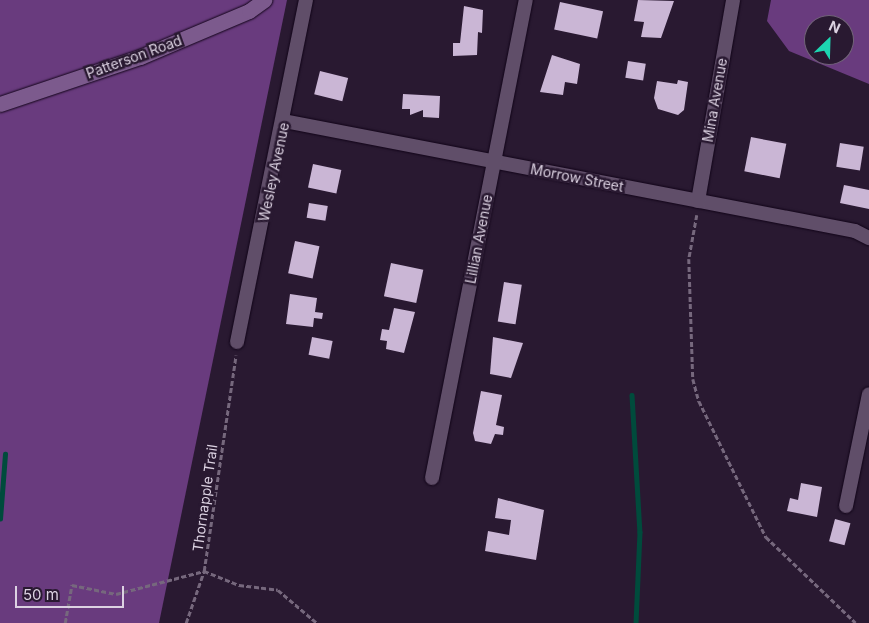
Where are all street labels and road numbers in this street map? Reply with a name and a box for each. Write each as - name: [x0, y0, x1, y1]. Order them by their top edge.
- street label: Patterson Road: [84, 32, 184, 82]
- street label: Mina Avenue: [699, 57, 731, 143]
- street label: Wesley Avenue: [255, 121, 293, 223]
- street label: Morrow Street: [529, 161, 625, 195]
- street label: Lillian Avenue: [462, 193, 496, 285]
- street label: Thornapple Trail: [189, 443, 221, 553]

